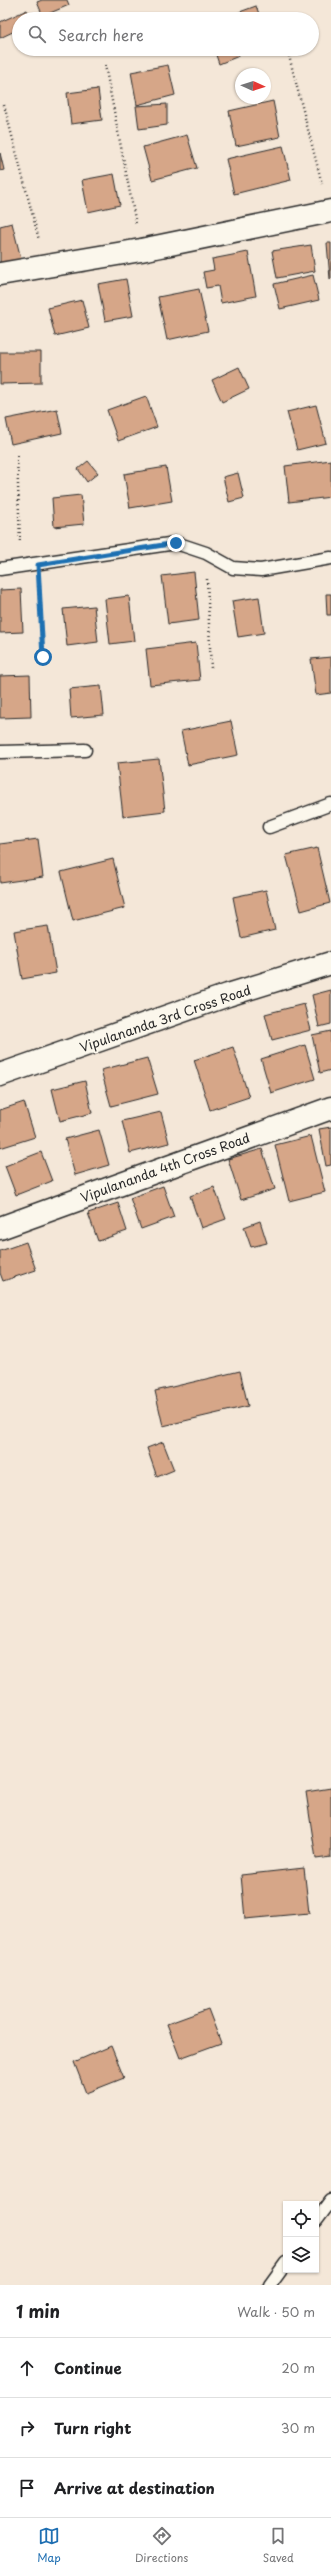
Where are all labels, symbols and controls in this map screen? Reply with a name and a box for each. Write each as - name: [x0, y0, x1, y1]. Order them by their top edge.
- search box: [12, 12, 319, 56]
- icon: search: [26, 23, 48, 45]
- text: Search here: [58, 23, 144, 46]
- north arrow: [235, 68, 271, 104]
- route end: [167, 534, 185, 552]
- route start: [34, 648, 52, 666]
- street label: Vipulananda 3rd Cross Road: [77, 980, 253, 1056]
- street label: Vipulananda 4th Cross Road: [78, 1127, 252, 1207]
- map controls: [283, 2201, 319, 2273]
- button: locate: [283, 2201, 319, 2237]
- button: layers: [283, 2237, 319, 2273]
- text: 1 min: [16, 2298, 60, 2324]
- text: Walk · 50 m: [237, 2302, 315, 2321]
- text: Continue: [54, 2356, 122, 2379]
- icon: ahead: [16, 2357, 38, 2379]
- text: 20 m: [281, 2358, 315, 2377]
- text: Turn right: [54, 2416, 131, 2439]
- icon: right: [16, 2417, 38, 2439]
- text: 30 m: [281, 2418, 315, 2437]
- text: Arrive at destination: [54, 2476, 215, 2499]
- icon: arrive: [16, 2477, 38, 2499]
- tab: Map: [37, 2525, 61, 2566]
- tab: Directions: [135, 2525, 188, 2566]
- tab: Saved: [263, 2525, 294, 2566]

